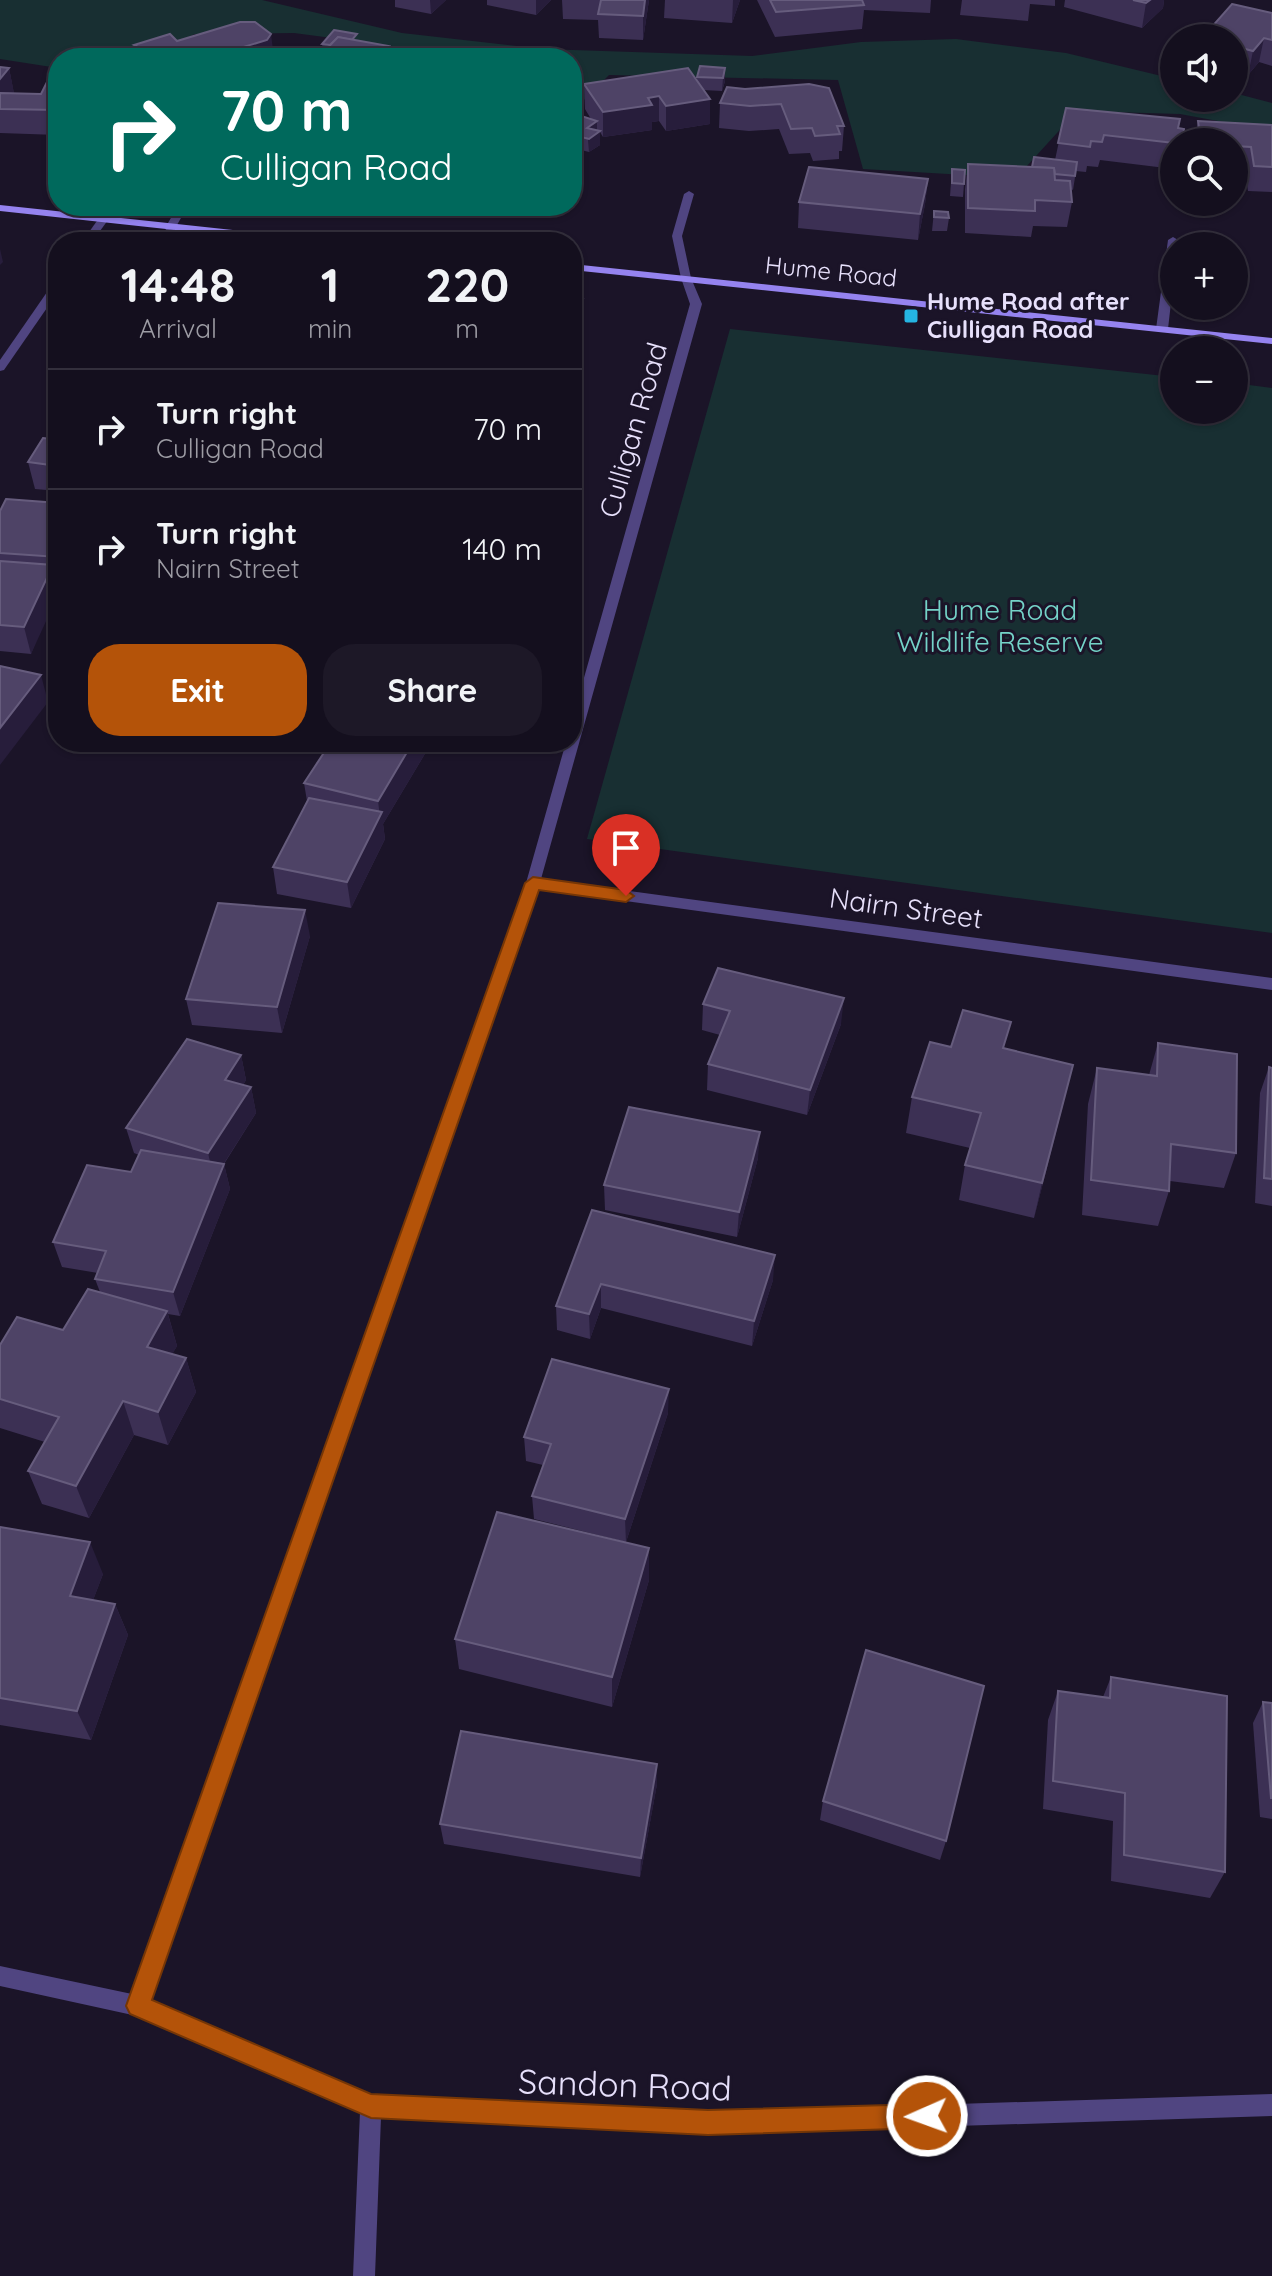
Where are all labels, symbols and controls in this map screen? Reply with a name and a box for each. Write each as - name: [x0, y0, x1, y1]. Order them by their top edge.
- map controls: [1160, 24, 1248, 424]
- button: sound: [1160, 24, 1248, 112]
- text: 70 m: [220, 75, 352, 145]
- icon: right: [88, 80, 192, 184]
- button: search: [1160, 128, 1248, 216]
- text: Culligan Road: [220, 144, 452, 189]
- button: +: [1160, 232, 1248, 320]
- street label: Hume Road: [764, 249, 899, 293]
- text: 14:48: [121, 254, 235, 314]
- text: 1: [321, 254, 340, 314]
- text: 220: [425, 254, 509, 314]
- place label: Hume Road after Ciulligan Road: [927, 286, 1129, 344]
- marker: Hume Road after Ciulligan Road: [902, 307, 920, 325]
- text: Arrival: [139, 312, 217, 345]
- text: min: [308, 312, 352, 345]
- text: m: [455, 312, 479, 345]
- button: −: [1160, 336, 1248, 424]
- street label: Culligan Road: [591, 338, 674, 522]
- text: Turn right: [156, 394, 297, 432]
- icon: right: [88, 407, 132, 451]
- text: 70 m: [473, 410, 542, 448]
- text: Culligan Road: [156, 432, 324, 465]
- text: Turn right: [156, 514, 297, 552]
- icon: right: [88, 527, 132, 571]
- text: 140 m: [462, 530, 542, 568]
- text: Nairn Street: [156, 552, 299, 585]
- park label: Hume Road Wildlife Reserve: [896, 592, 1104, 659]
- button: Exit: [88, 644, 307, 736]
- button: Share: [323, 644, 542, 736]
- pin: [592, 814, 660, 896]
- icon: arrive: [604, 826, 648, 870]
- street label: Nairn Street: [827, 879, 985, 936]
- street label: Sandon Road: [517, 2059, 733, 2110]
- position arrow: [885, 2074, 969, 2158]

